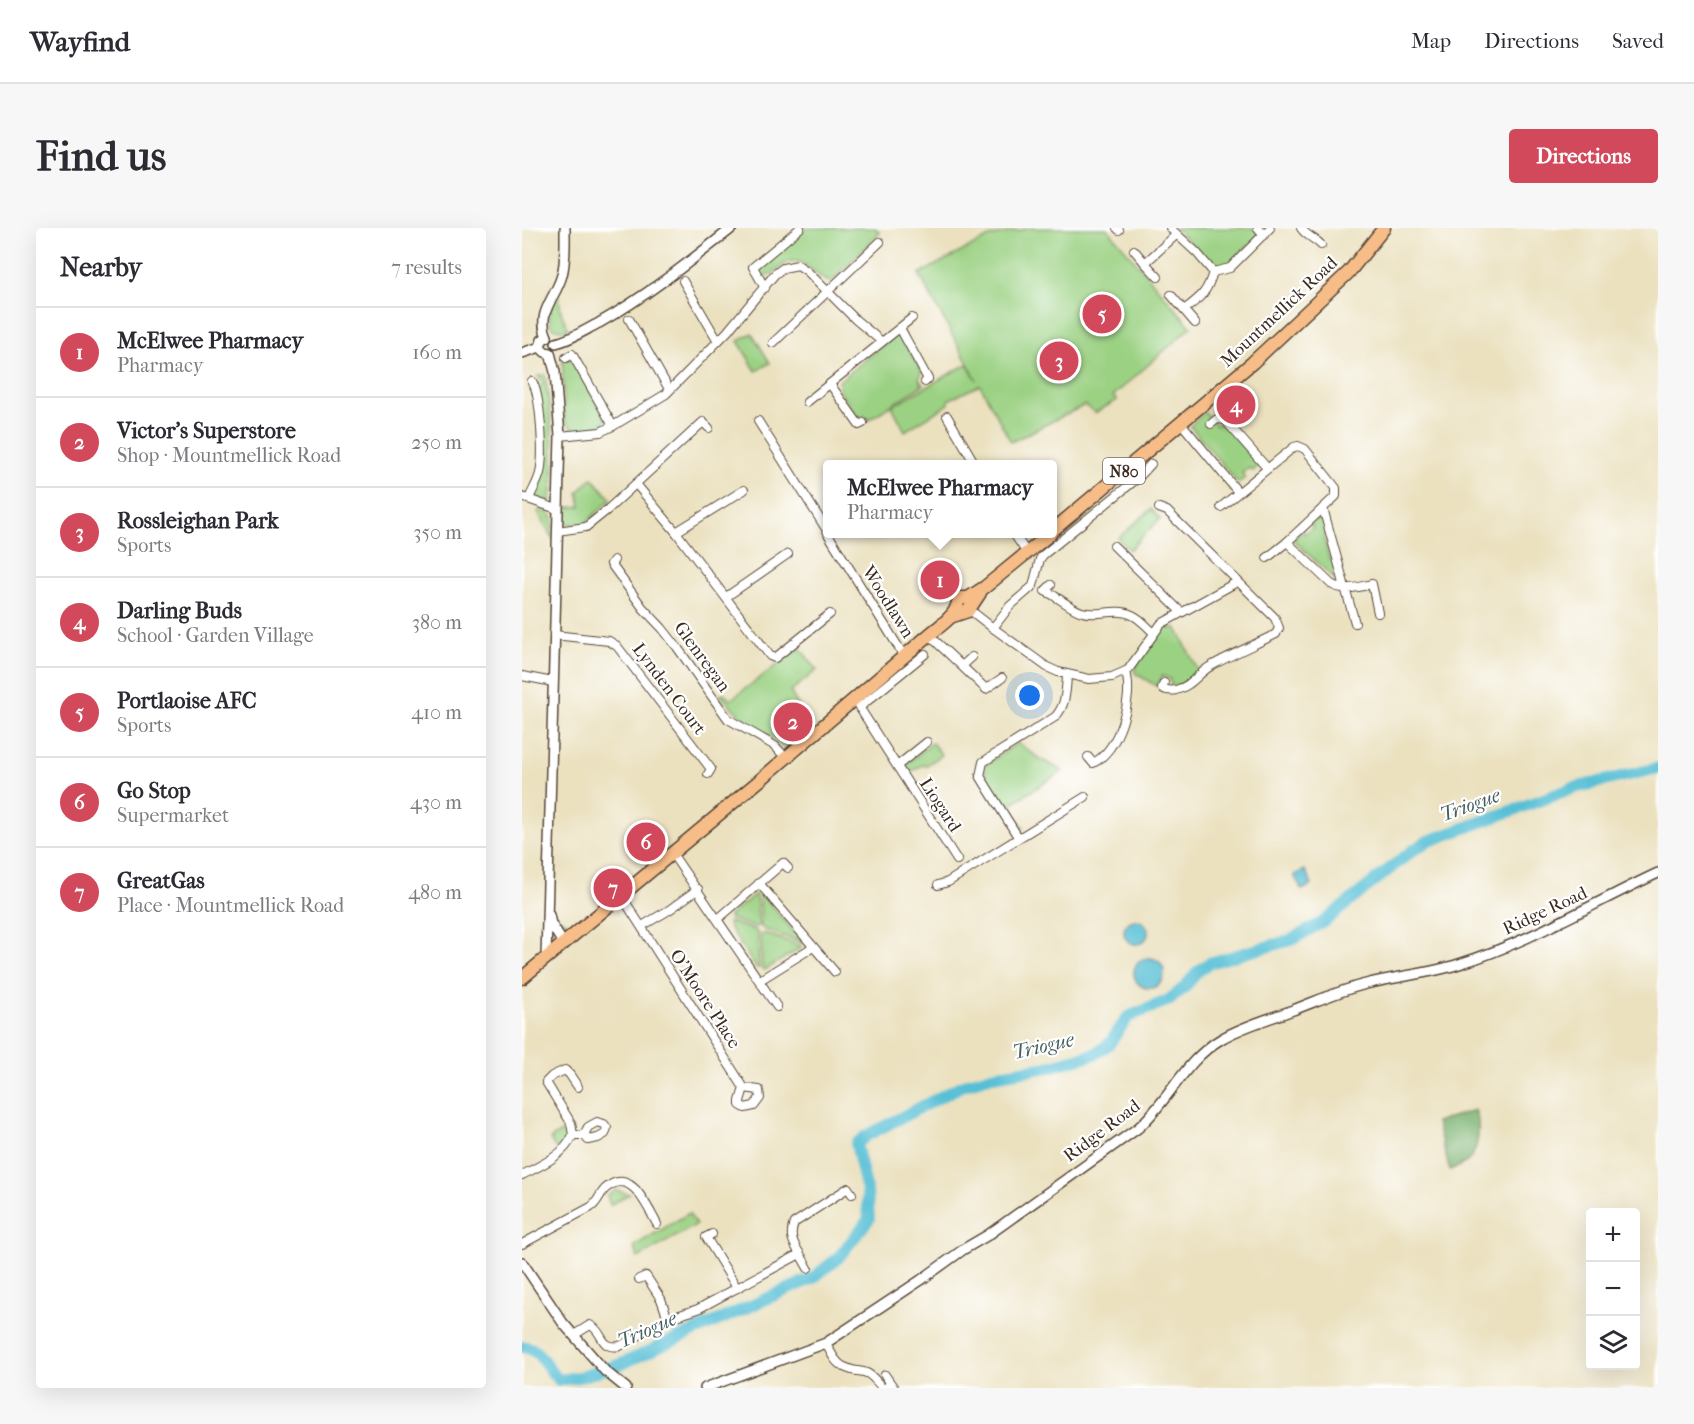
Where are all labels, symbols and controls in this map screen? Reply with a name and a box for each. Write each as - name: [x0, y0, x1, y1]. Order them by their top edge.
- text: Wayfind: [30, 25, 130, 58]
- text: Map: [1411, 29, 1451, 53]
- text: Directions: [1484, 29, 1579, 53]
- text: Saved: [1612, 29, 1664, 53]
- button: Directions: [1509, 129, 1658, 183]
- text: Find us: [36, 132, 166, 181]
- text: Nearby: [60, 252, 142, 283]
- street label: Mountmellick Road: [1216, 252, 1342, 372]
- text: 7 results: [391, 256, 462, 279]
- pin: 5: [1082, 292, 1122, 337]
- text: McElwee Pharmacy: [117, 328, 303, 354]
- pin: 3: [1040, 338, 1078, 384]
- text: 1: [76, 341, 83, 364]
- text: 160 m: [412, 341, 462, 364]
- text: Pharmacy: [117, 354, 203, 377]
- pin: 4: [1216, 382, 1256, 428]
- text: Victor's Superstore: [117, 418, 296, 444]
- text: 2: [74, 431, 85, 454]
- text: 250 m: [411, 431, 462, 454]
- text: Shop · Mountmellick Road: [117, 444, 341, 467]
- road number: N80: [1103, 458, 1145, 484]
- popup: [823, 460, 1057, 538]
- text: McElwee Pharmacy: [847, 475, 1033, 501]
- text: Pharmacy: [847, 501, 933, 524]
- text: Rossleighan Park: [117, 508, 279, 534]
- text: 3: [75, 521, 84, 544]
- text: 350 m: [413, 521, 462, 544]
- text: Sports: [117, 534, 171, 557]
- pin: 1: [920, 558, 960, 602]
- street label: Woodlawn: [857, 561, 919, 643]
- text: Darling Buds: [117, 598, 242, 624]
- text: 4: [74, 611, 85, 634]
- text: 380 m: [412, 611, 462, 634]
- street label: Glenregan: [669, 618, 735, 697]
- text: School · Garden Village: [117, 624, 314, 647]
- street label: Lynden Court: [628, 639, 710, 739]
- your location: [1015, 681, 1044, 710]
- text: Portlaoise AFC: [117, 688, 256, 714]
- pin: 2: [774, 700, 812, 744]
- text: 5: [75, 701, 84, 724]
- text: 410 m: [411, 701, 462, 724]
- text: Sports: [117, 714, 171, 737]
- street label: Liogard: [915, 774, 965, 836]
- text: Go Stop: [117, 778, 191, 804]
- water label: Triogue: [1437, 783, 1504, 826]
- text: 6: [74, 791, 85, 814]
- text: 430 m: [410, 791, 462, 814]
- text: Supermarket: [117, 804, 229, 827]
- pin: 6: [626, 820, 666, 864]
- pin: 7: [594, 866, 632, 910]
- text: GreatGas: [117, 868, 205, 894]
- text: 7: [75, 881, 84, 904]
- text: 480 m: [408, 881, 462, 904]
- street label: Ridge Road: [1500, 882, 1591, 940]
- text: Place · Mountmellick Road: [117, 894, 344, 917]
- street label: O'Moore Place: [665, 946, 745, 1053]
- water label: Triogue: [1010, 1028, 1077, 1064]
- street label: Ridge Road: [1060, 1095, 1145, 1167]
- map controls: [1586, 1208, 1640, 1370]
- button: +: [1586, 1208, 1640, 1262]
- button: −: [1586, 1262, 1640, 1316]
- water label: Triogue: [614, 1306, 681, 1353]
- button: layers: [1586, 1316, 1640, 1370]

